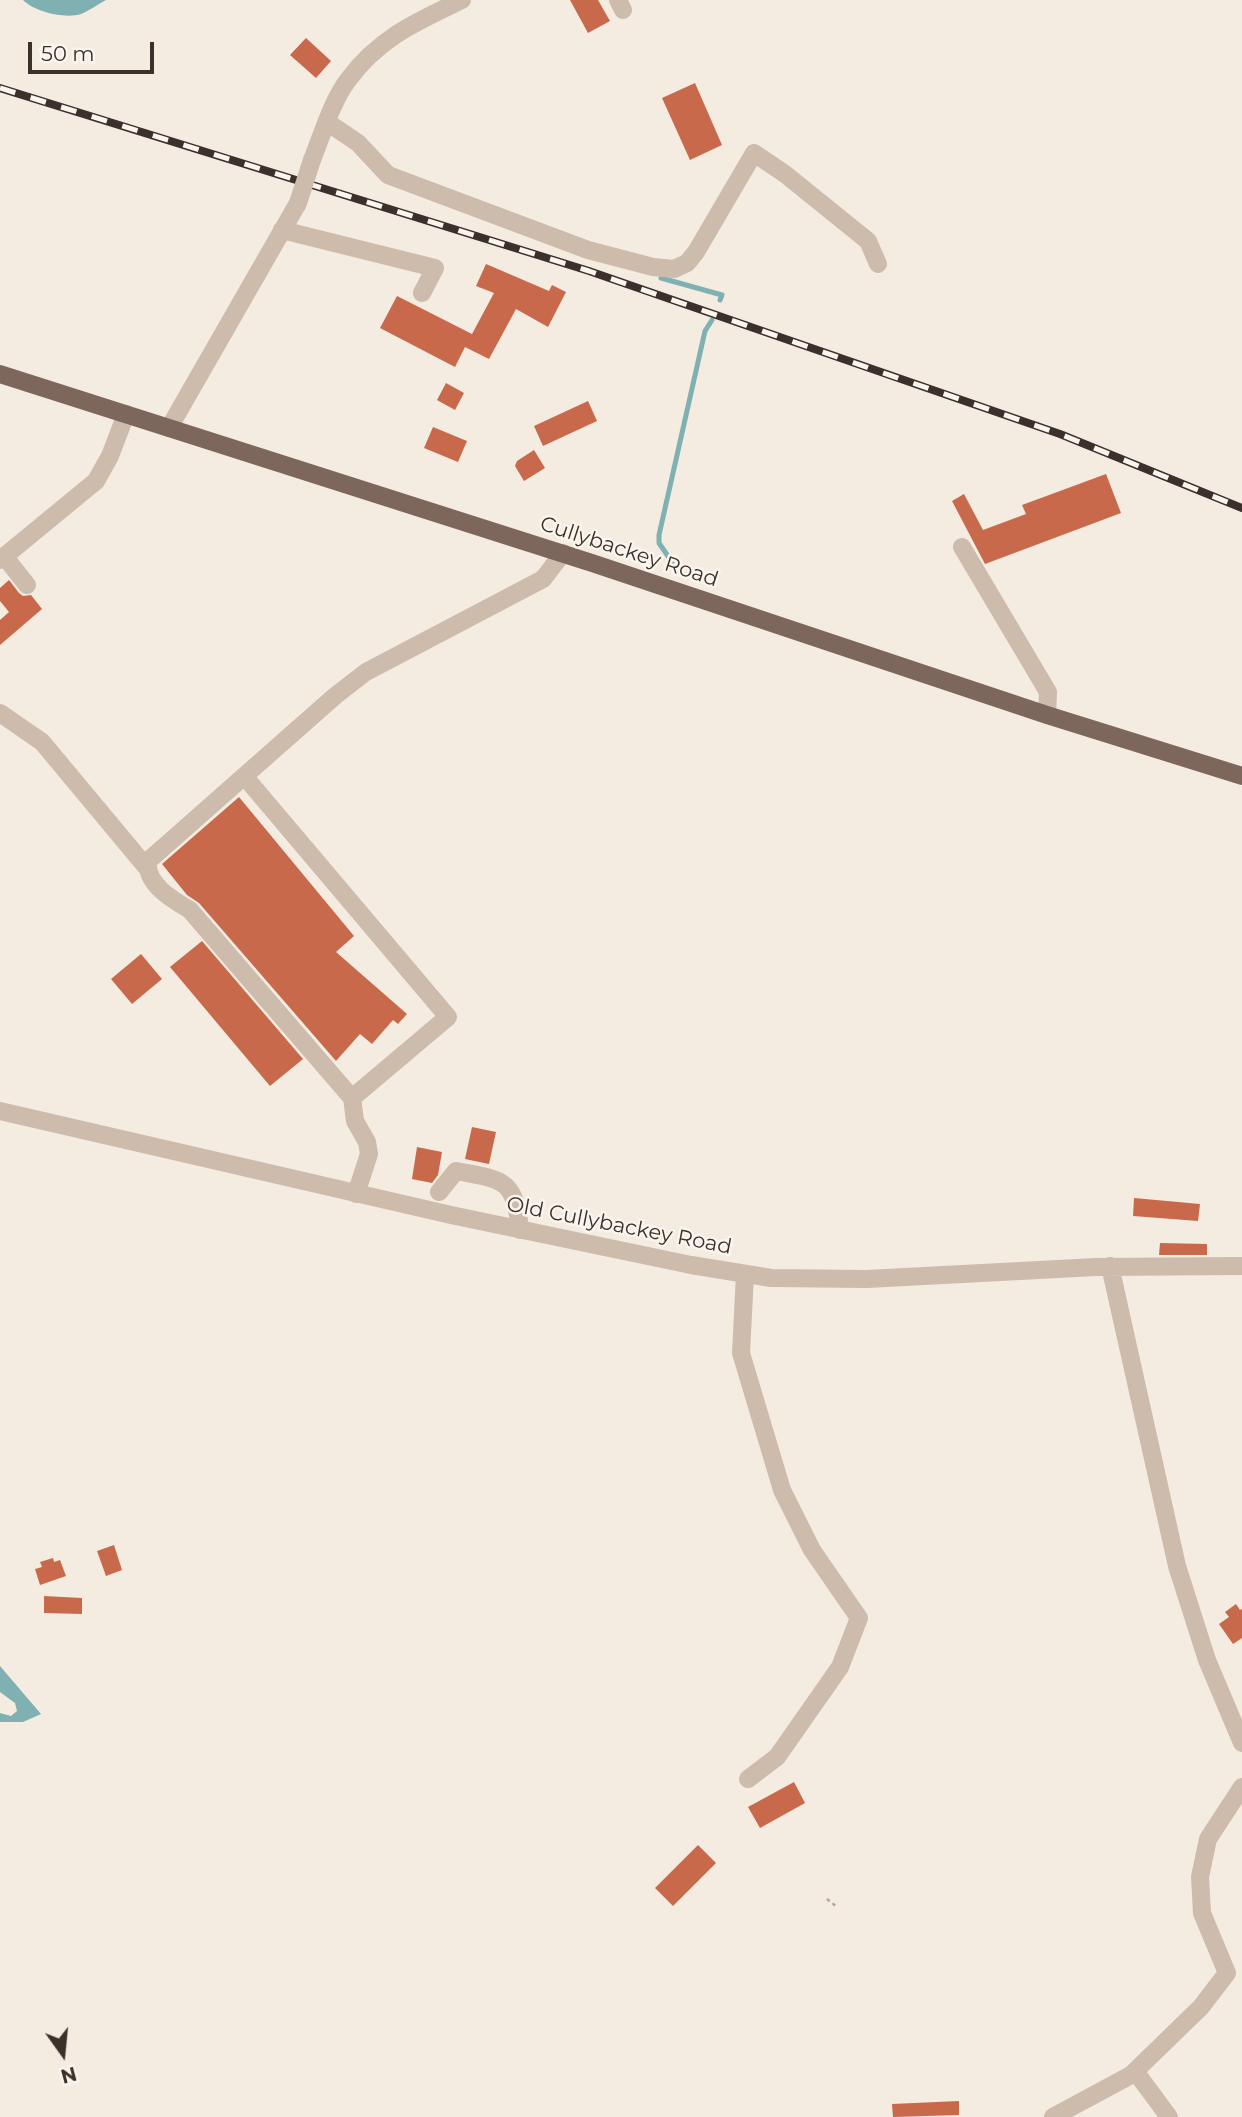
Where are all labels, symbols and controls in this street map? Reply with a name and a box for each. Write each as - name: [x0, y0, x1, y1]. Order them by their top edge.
- scale bar: [32, 28, 158, 72]
- text: 50 m: [41, 41, 95, 66]
- street label: Cullybackey Road: [537, 511, 721, 593]
- street label: Old Cullybackey Road: [504, 1192, 734, 1260]
- north arrow: [28, 2019, 98, 2089]
- text: N: [58, 2062, 79, 2088]

